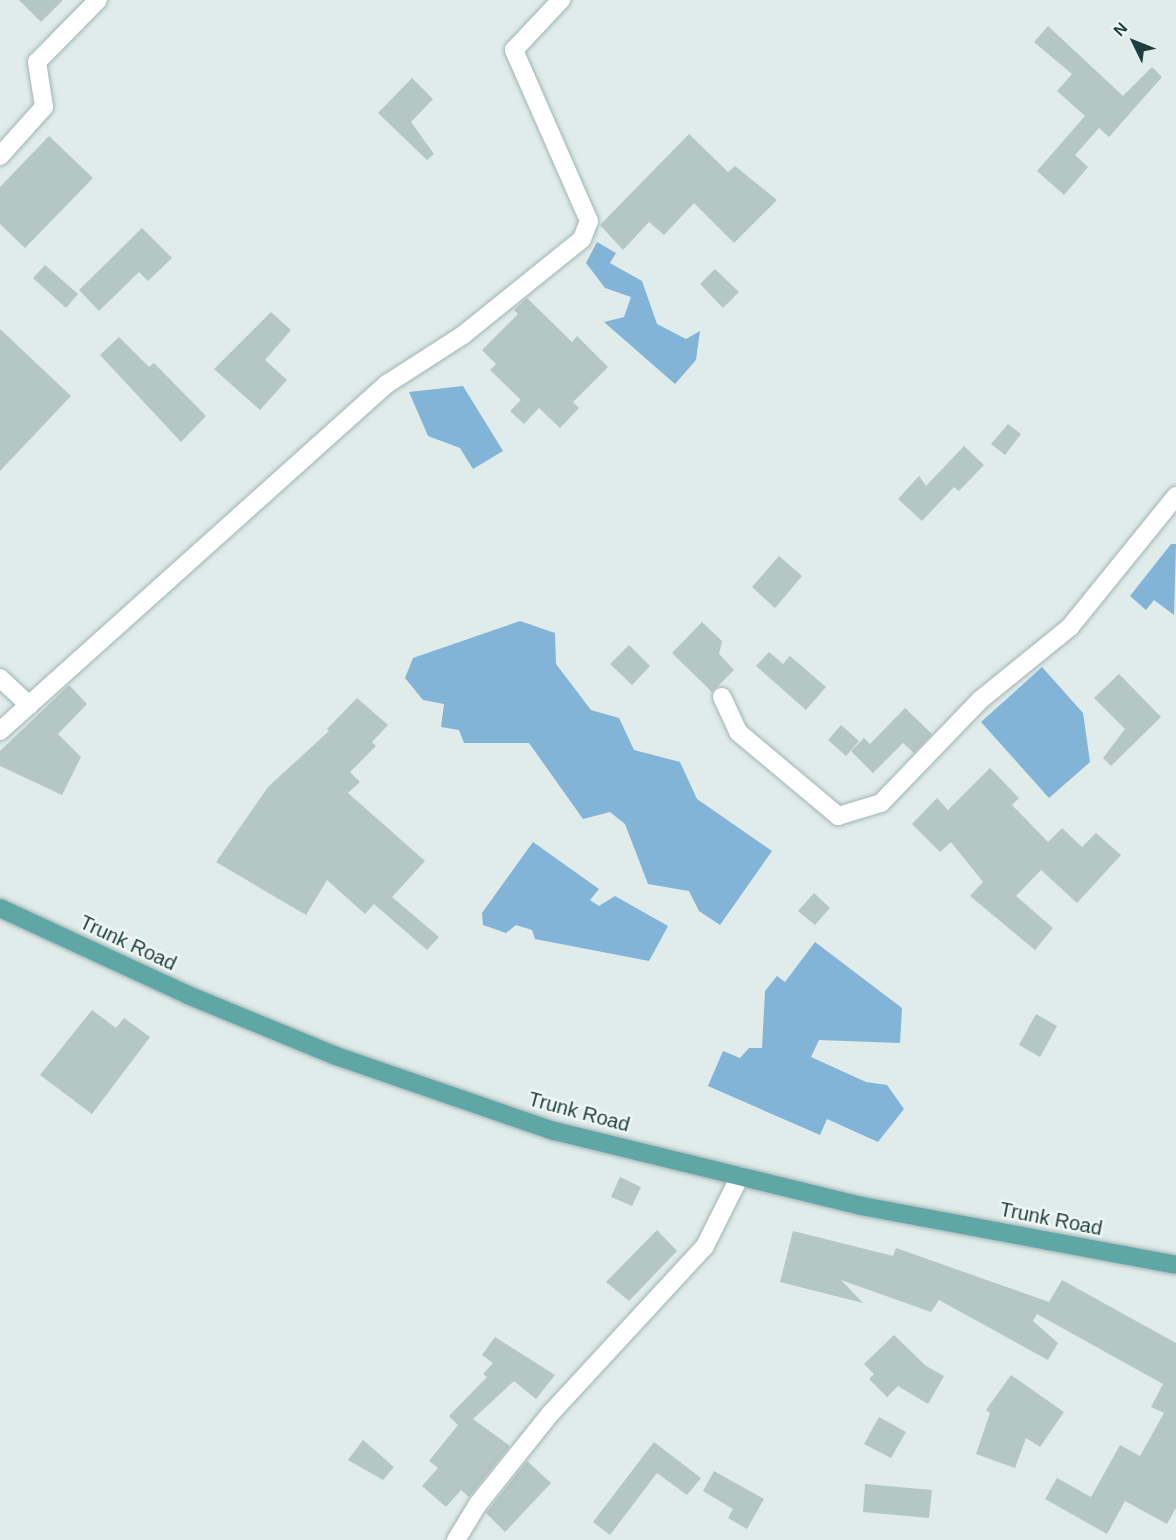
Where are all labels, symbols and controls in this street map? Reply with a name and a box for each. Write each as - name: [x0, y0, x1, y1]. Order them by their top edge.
- north arrow: [1104, 12, 1164, 72]
- text: N: [1110, 19, 1131, 39]
- street label: Trunk Road: [76, 910, 180, 976]
- street label: Trunk Road: [526, 1087, 632, 1137]
- street label: Trunk Road: [998, 1197, 1104, 1241]

